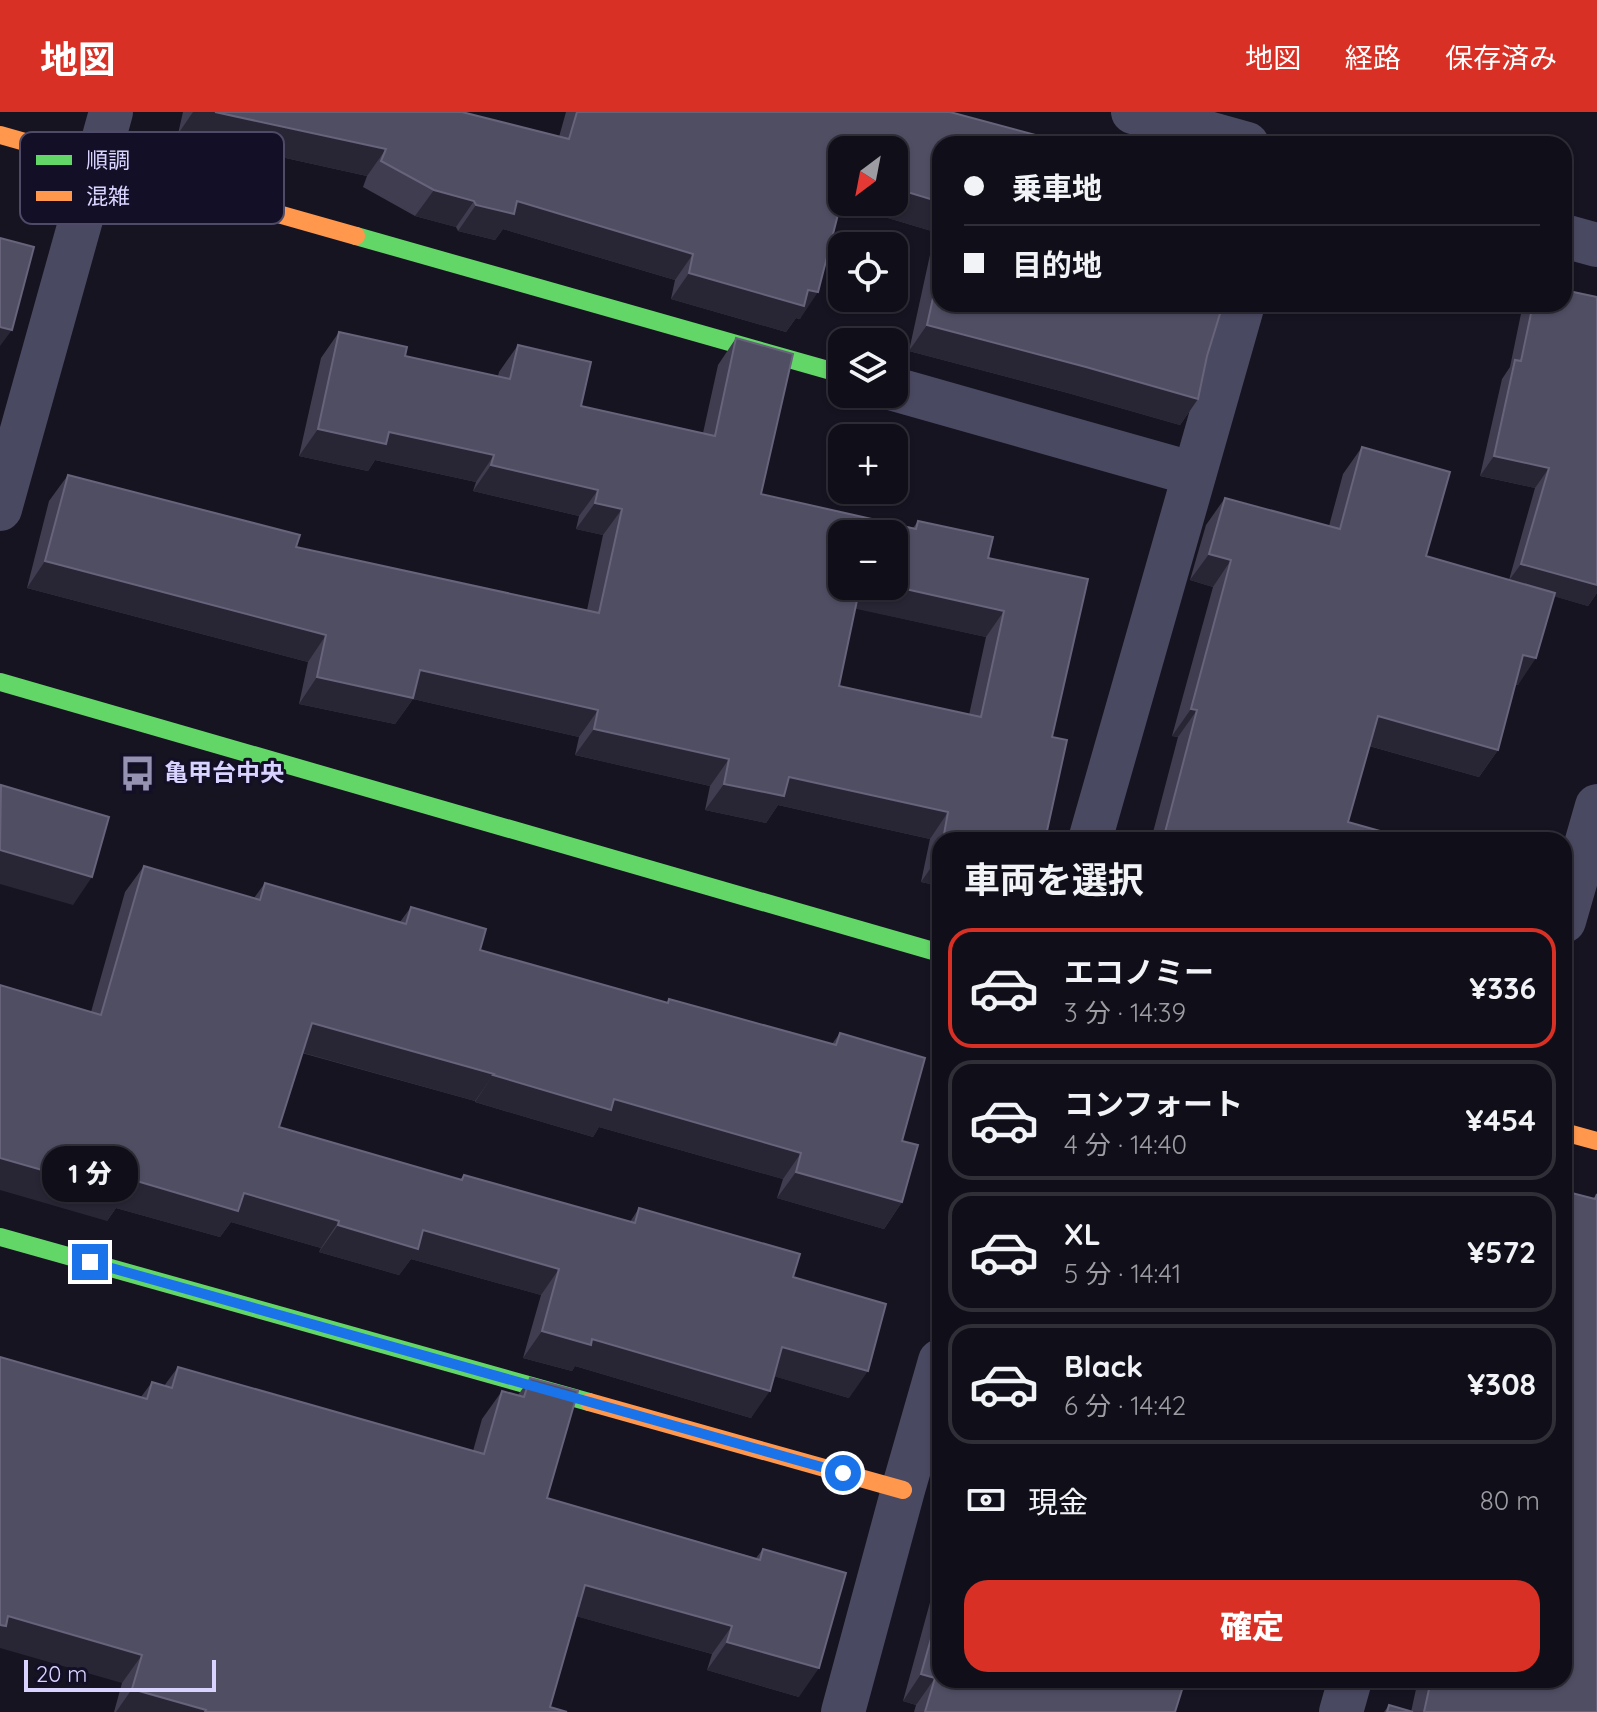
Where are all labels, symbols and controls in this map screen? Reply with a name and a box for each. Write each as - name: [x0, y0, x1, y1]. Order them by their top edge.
- text: 地図: [40, 35, 116, 83]
- text: 地図: [1245, 40, 1301, 75]
- text: 経路: [1345, 40, 1401, 75]
- text: 保存済み: [1445, 40, 1557, 75]
- legend: [20, 132, 284, 224]
- north arrow: [828, 136, 908, 216]
- map controls: [828, 136, 908, 600]
- text: 順調: [86, 146, 130, 174]
- text: 乗車地: [1012, 169, 1102, 207]
- text: 混雑: [86, 182, 130, 210]
- button: locate: [828, 232, 908, 312]
- text: 目的地: [1012, 246, 1102, 284]
- button: layers: [828, 328, 908, 408]
- button: +: [828, 424, 908, 504]
- button: −: [828, 520, 908, 600]
- bus stop icon: 亀甲台中央: [119, 754, 157, 792]
- place label: 亀甲台中央: [164, 757, 284, 787]
- text: 車両を選択: [964, 857, 1144, 902]
- icon: car: [968, 952, 1040, 1024]
- text: エコノミー: [1064, 953, 1214, 991]
- text: ¥336: [1469, 969, 1536, 1007]
- text: 3 分 · 14:39: [1064, 996, 1186, 1029]
- icon: car: [968, 1084, 1040, 1156]
- text: コンフォート: [1064, 1085, 1243, 1123]
- text: ¥454: [1466, 1101, 1536, 1139]
- text: 4 分 · 14:40: [1064, 1128, 1187, 1161]
- callout: 1 分: [42, 1146, 138, 1202]
- text: 1 分: [68, 1157, 112, 1190]
- text: XL: [1064, 1215, 1101, 1253]
- icon: car: [968, 1216, 1040, 1288]
- text: ¥572: [1467, 1233, 1536, 1271]
- route end: [72, 1244, 108, 1280]
- text: 5 分 · 14:41: [1064, 1257, 1181, 1290]
- text: Black: [1064, 1347, 1143, 1385]
- icon: car: [968, 1348, 1040, 1420]
- text: ¥308: [1467, 1365, 1536, 1403]
- text: 6 分 · 14:42: [1064, 1389, 1186, 1422]
- route start: [825, 1455, 861, 1491]
- icon: cash: [964, 1478, 1008, 1522]
- text: 現金: [1028, 1483, 1088, 1521]
- text: 80 m: [1480, 1484, 1540, 1517]
- button: 確定: [964, 1580, 1540, 1672]
- scale bar: [24, 1656, 216, 1692]
- text: 20 m: [36, 1660, 87, 1688]

